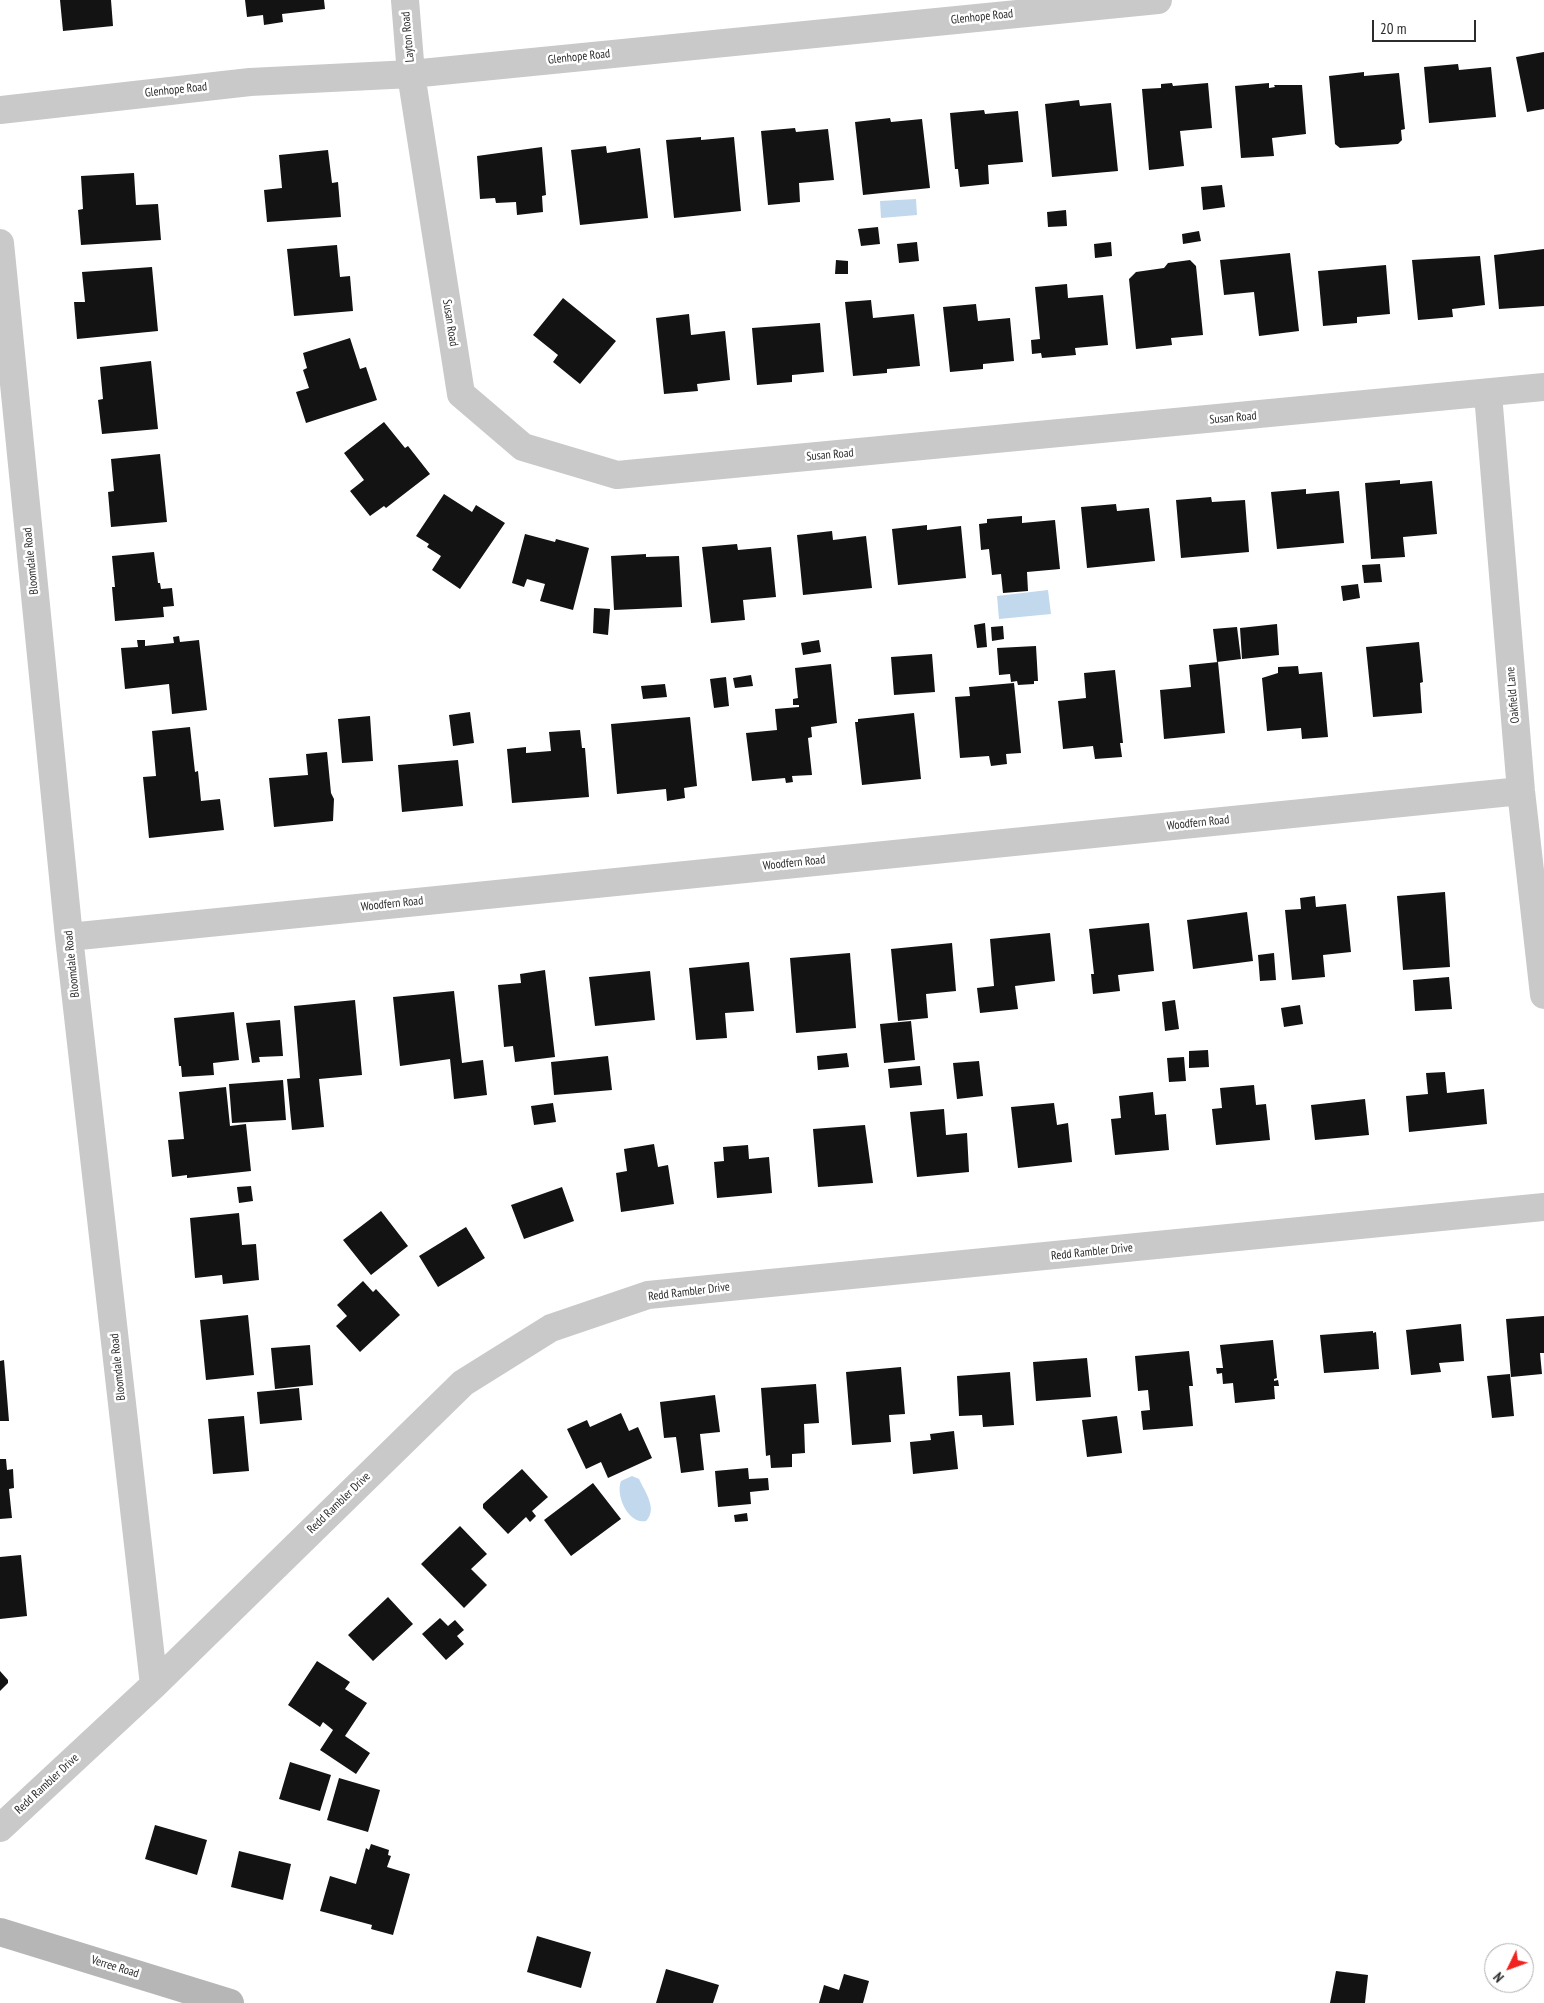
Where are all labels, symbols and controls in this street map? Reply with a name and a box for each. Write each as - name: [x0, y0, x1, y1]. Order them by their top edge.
- street label: Glenhope Road: [950, 7, 1014, 27]
- scale bar: [1374, 10, 1478, 42]
- street label: Layton Road: [399, 11, 417, 63]
- text: 20 m: [1380, 19, 1406, 38]
- street label: Glenhope Road: [547, 47, 611, 67]
- street label: Glenhope Road: [144, 80, 208, 100]
- street label: Susan Road: [439, 298, 461, 348]
- street label: Susan Road: [1209, 409, 1257, 427]
- street label: Susan Road: [806, 446, 854, 464]
- street label: Bloomdale Road: [20, 527, 42, 595]
- street label: Oakfield Lane: [1503, 666, 1523, 724]
- street label: Woodfern Road: [1166, 813, 1230, 833]
- street label: Woodfern Road: [762, 853, 826, 873]
- street label: Woodfern Road: [360, 894, 424, 914]
- street label: Bloomdale Road: [61, 930, 83, 998]
- street label: Redd Rambler Drive: [1050, 1241, 1134, 1263]
- street label: Redd Rambler Drive: [647, 1280, 731, 1304]
- street label: Bloomdale Road: [107, 1333, 129, 1401]
- street label: Redd Rambler Drive: [304, 1469, 374, 1537]
- street label: Redd Rambler Drive: [12, 1751, 82, 1817]
- north arrow: [1484, 1943, 1534, 1993]
- street label: Verree Road: [89, 1953, 141, 1981]
- text: N: [1489, 1969, 1508, 1986]

